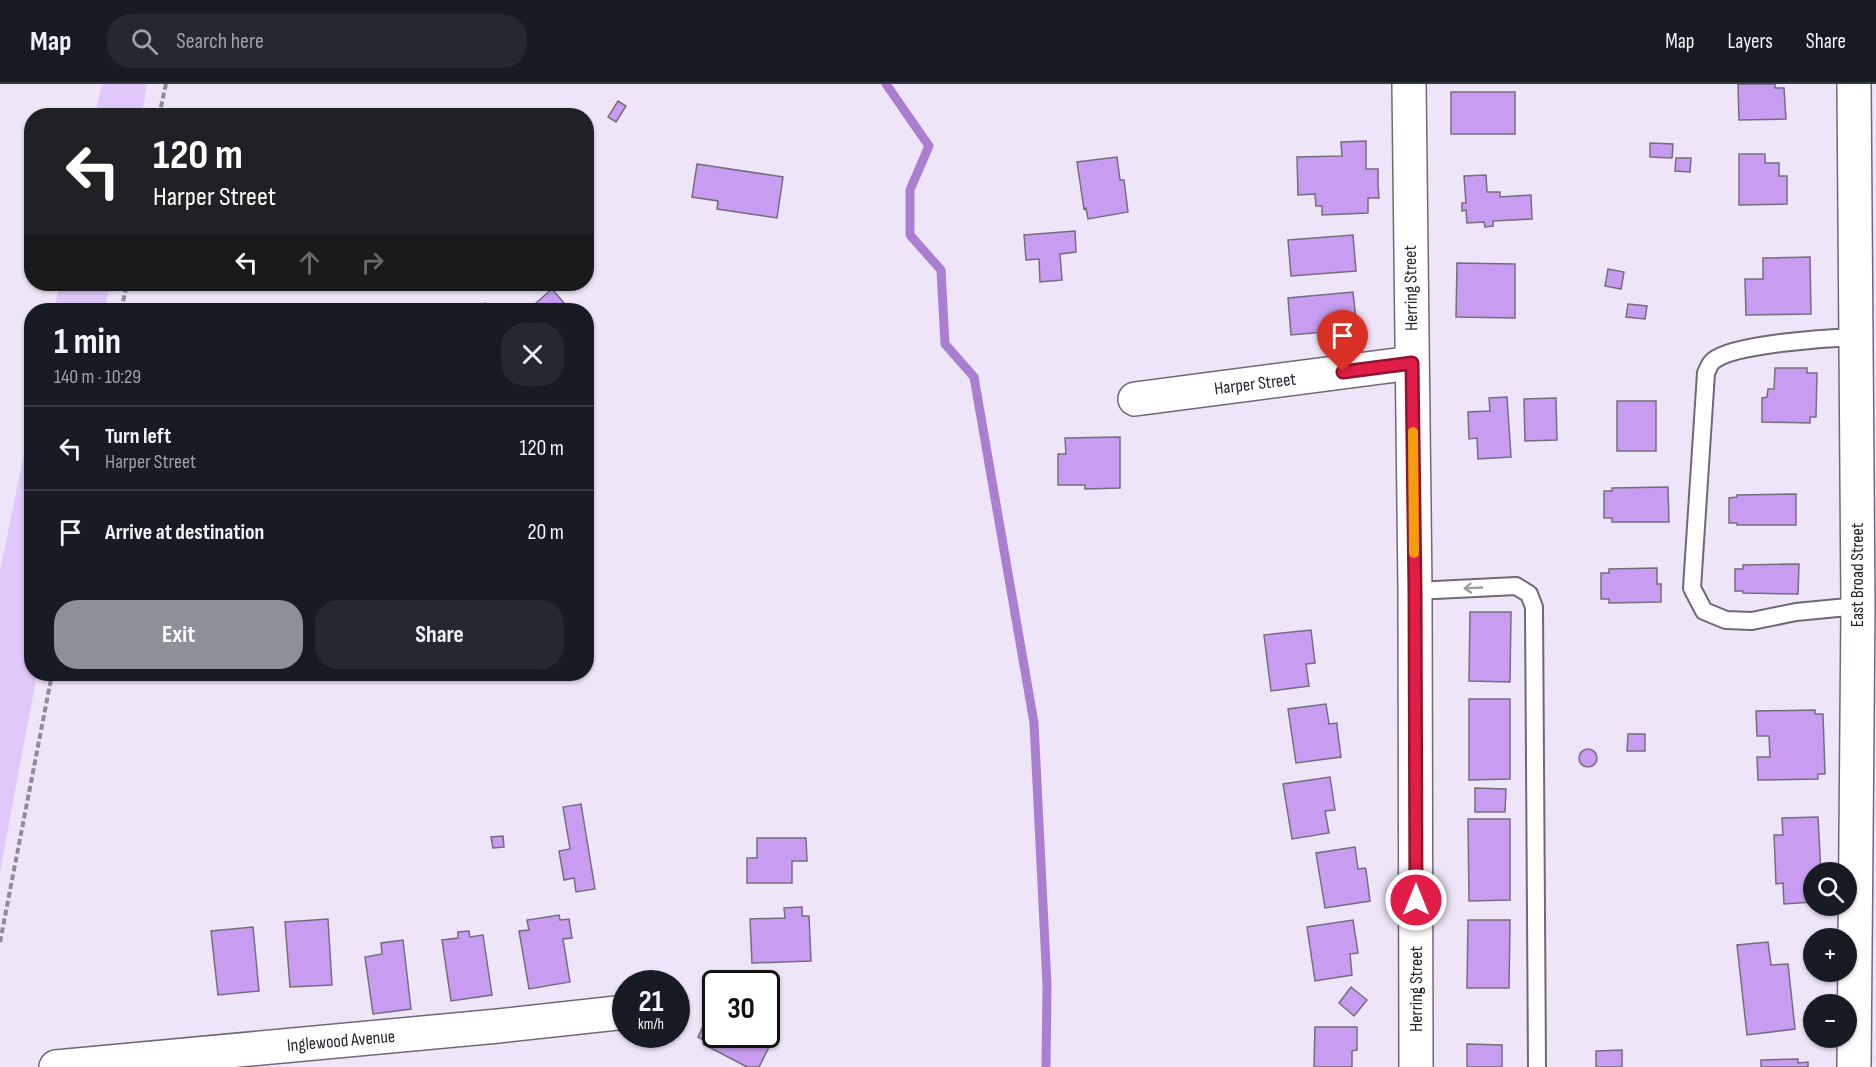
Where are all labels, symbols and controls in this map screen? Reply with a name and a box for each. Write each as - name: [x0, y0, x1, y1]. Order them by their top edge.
- search box: [107, 14, 527, 68]
- text: Map: [30, 25, 71, 58]
- icon: search: [128, 25, 161, 58]
- text: Search here: [176, 28, 264, 55]
- text: Map: [1665, 29, 1694, 54]
- text: Layers: [1727, 29, 1773, 54]
- text: Share: [1806, 29, 1846, 54]
- text: 120 m: [153, 130, 243, 181]
- icon: left: [54, 132, 132, 210]
- text: Harper Street: [153, 181, 276, 213]
- street label: Herring Street: [1400, 244, 1422, 331]
- icon: left: [230, 246, 263, 279]
- icon: ahead: [293, 246, 326, 279]
- icon: right: [356, 246, 389, 279]
- pin: [1317, 310, 1368, 372]
- icon: arrive: [1326, 319, 1359, 352]
- text: 1 min: [54, 321, 121, 364]
- button: close: [501, 323, 564, 386]
- text: 140 m · 10:29: [54, 365, 141, 389]
- street label: Harper Street: [1213, 369, 1297, 399]
- text: Turn left: [105, 423, 171, 450]
- icon: left: [54, 432, 87, 465]
- text: 120 m: [520, 435, 564, 462]
- text: Harper Street: [105, 450, 196, 474]
- icon: arrive: [54, 516, 87, 549]
- text: Arrive at destination: [105, 519, 264, 546]
- text: 20 m: [528, 519, 564, 546]
- street label: East Broad Street: [1847, 522, 1868, 627]
- one-way arrow: [1464, 583, 1484, 594]
- button: Exit: [54, 600, 303, 669]
- button: Share: [315, 600, 564, 669]
- map controls: [1803, 862, 1857, 1048]
- button: search: [1803, 862, 1857, 916]
- position arrow: [1384, 868, 1448, 932]
- button: +: [1803, 928, 1857, 982]
- street label: Herring Street: [1406, 946, 1427, 1032]
- speed limit sign: 30: [702, 970, 780, 1048]
- text: 21: [639, 984, 663, 1020]
- button: −: [1803, 994, 1857, 1048]
- text: km/h: [638, 1015, 664, 1034]
- street label: Inglewood Avenue: [286, 1026, 396, 1056]

